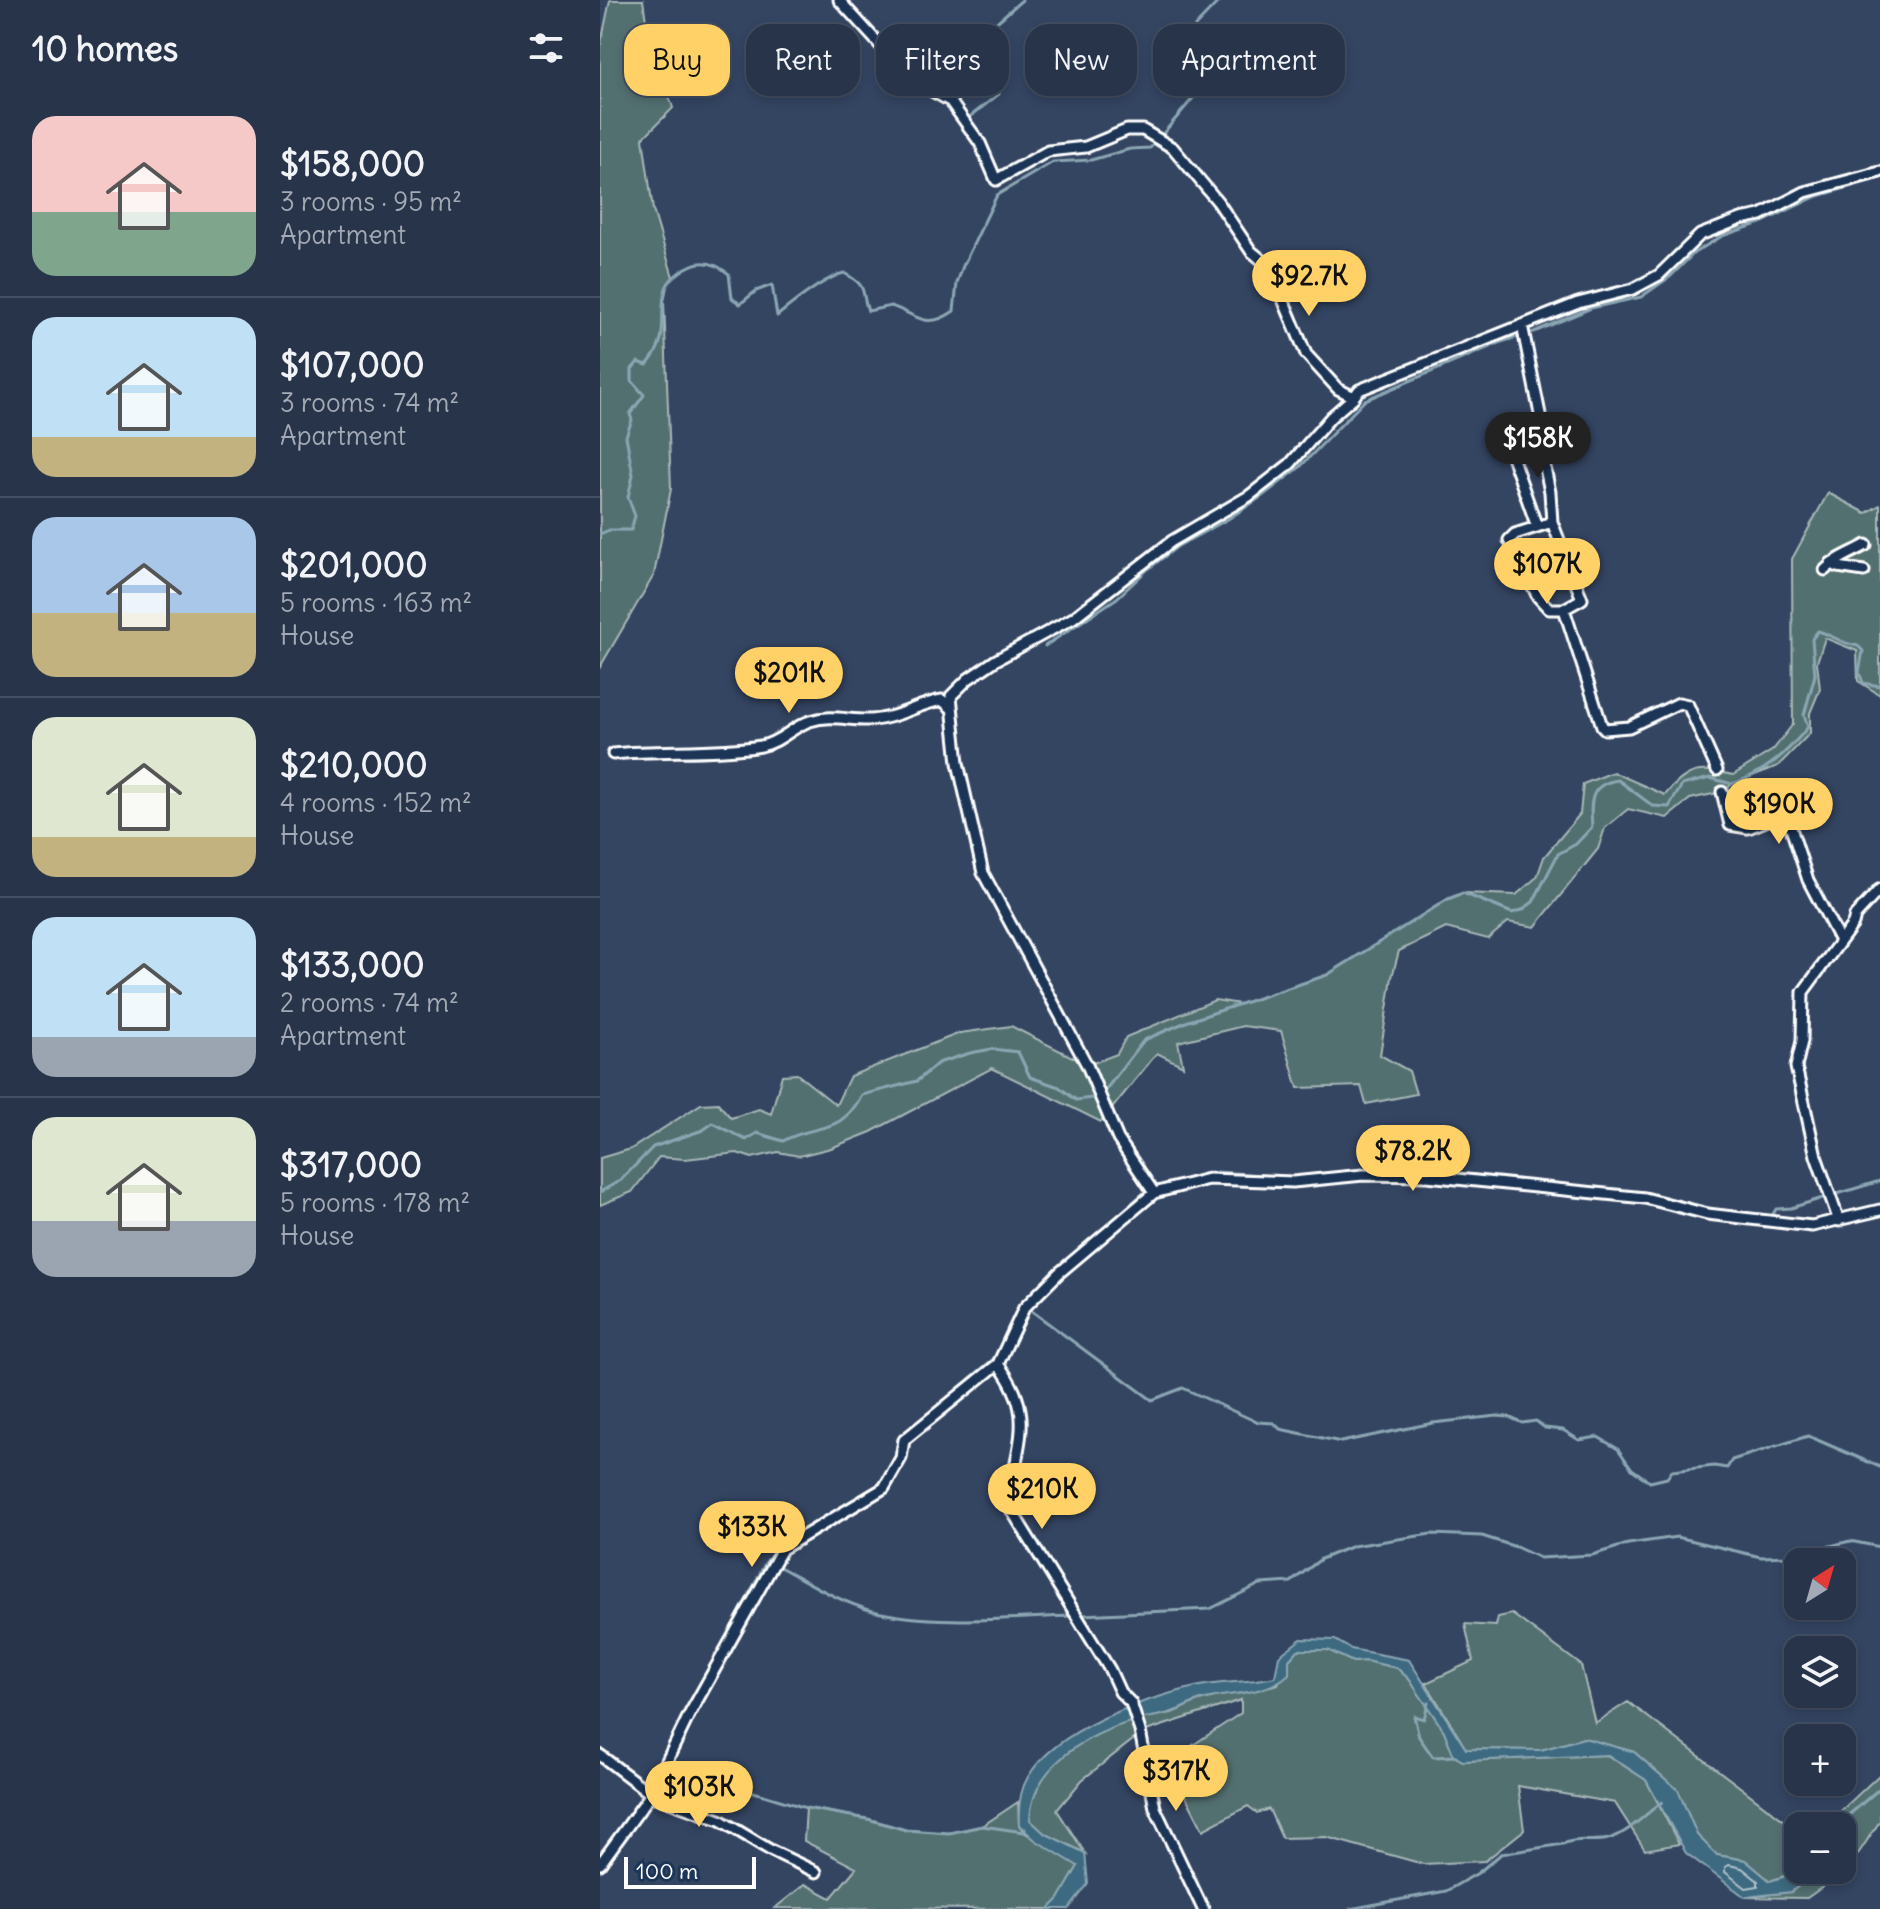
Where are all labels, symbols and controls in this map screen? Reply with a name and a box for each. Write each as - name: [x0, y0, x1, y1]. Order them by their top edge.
- chip: Buy: [624, 24, 730, 96]
- chip: Rent: [746, 24, 860, 96]
- chip: Filters: [876, 24, 1009, 96]
- chip: New: [1025, 24, 1137, 96]
- chip: Apartment: [1153, 24, 1345, 96]
- icon: filters: [524, 26, 568, 70]
- text: 10 homes: [32, 27, 178, 70]
- text: $158,000: [280, 142, 425, 185]
- icon: home: [96, 148, 192, 244]
- text: 3 rooms · 95 m²: [280, 185, 462, 218]
- text: Apartment: [280, 218, 406, 251]
- pin: $92.7K: [1244, 250, 1374, 318]
- text: $92.7K: [1270, 259, 1348, 292]
- text: $107,000: [280, 343, 425, 386]
- icon: home: [96, 349, 192, 445]
- text: 3 rooms · 74 m²: [280, 386, 459, 419]
- pin: $158K: [1482, 412, 1594, 480]
- text: Apartment: [280, 419, 406, 452]
- text: $158K: [1503, 421, 1573, 454]
- pin: $107K: [1491, 538, 1603, 606]
- text: $201,000: [280, 543, 428, 586]
- text: $107K: [1512, 547, 1582, 580]
- icon: home: [96, 549, 192, 645]
- text: 5 rooms · 163 m²: [280, 586, 472, 619]
- text: House: [280, 619, 354, 652]
- pin: $201K: [733, 647, 845, 715]
- text: $201K: [753, 656, 825, 689]
- text: $210,000: [280, 743, 428, 786]
- icon: home: [96, 749, 192, 845]
- pin: $190K: [1723, 778, 1835, 846]
- text: 4 rooms · 152 m²: [280, 786, 472, 819]
- text: $190K: [1743, 787, 1815, 820]
- text: House: [280, 819, 354, 852]
- text: $133,000: [280, 943, 425, 986]
- icon: home: [96, 949, 192, 1045]
- text: 2 rooms · 74 m²: [280, 986, 459, 1019]
- text: Apartment: [280, 1019, 406, 1052]
- pin: $78.2K: [1348, 1125, 1478, 1193]
- text: $78.2K: [1374, 1134, 1452, 1167]
- text: $317,000: [280, 1143, 422, 1186]
- icon: home: [96, 1149, 192, 1245]
- text: 5 rooms · 178 m²: [280, 1186, 470, 1219]
- text: House: [280, 1219, 354, 1252]
- pin: $210K: [986, 1463, 1098, 1531]
- text: $210K: [1006, 1472, 1078, 1505]
- pin: $133K: [696, 1501, 808, 1569]
- text: $133K: [717, 1510, 787, 1543]
- north arrow: [1784, 1548, 1856, 1620]
- map controls: [1784, 1548, 1856, 1884]
- button: layers: [1784, 1636, 1856, 1708]
- button: +: [1784, 1724, 1856, 1796]
- pin: $317K: [1120, 1745, 1232, 1813]
- text: $317K: [1142, 1754, 1210, 1787]
- pin: $103K: [643, 1761, 755, 1829]
- text: $103K: [663, 1770, 735, 1803]
- button: −: [1784, 1812, 1856, 1884]
- scale bar: [624, 1853, 756, 1889]
- text: 100 m: [636, 1857, 698, 1885]

